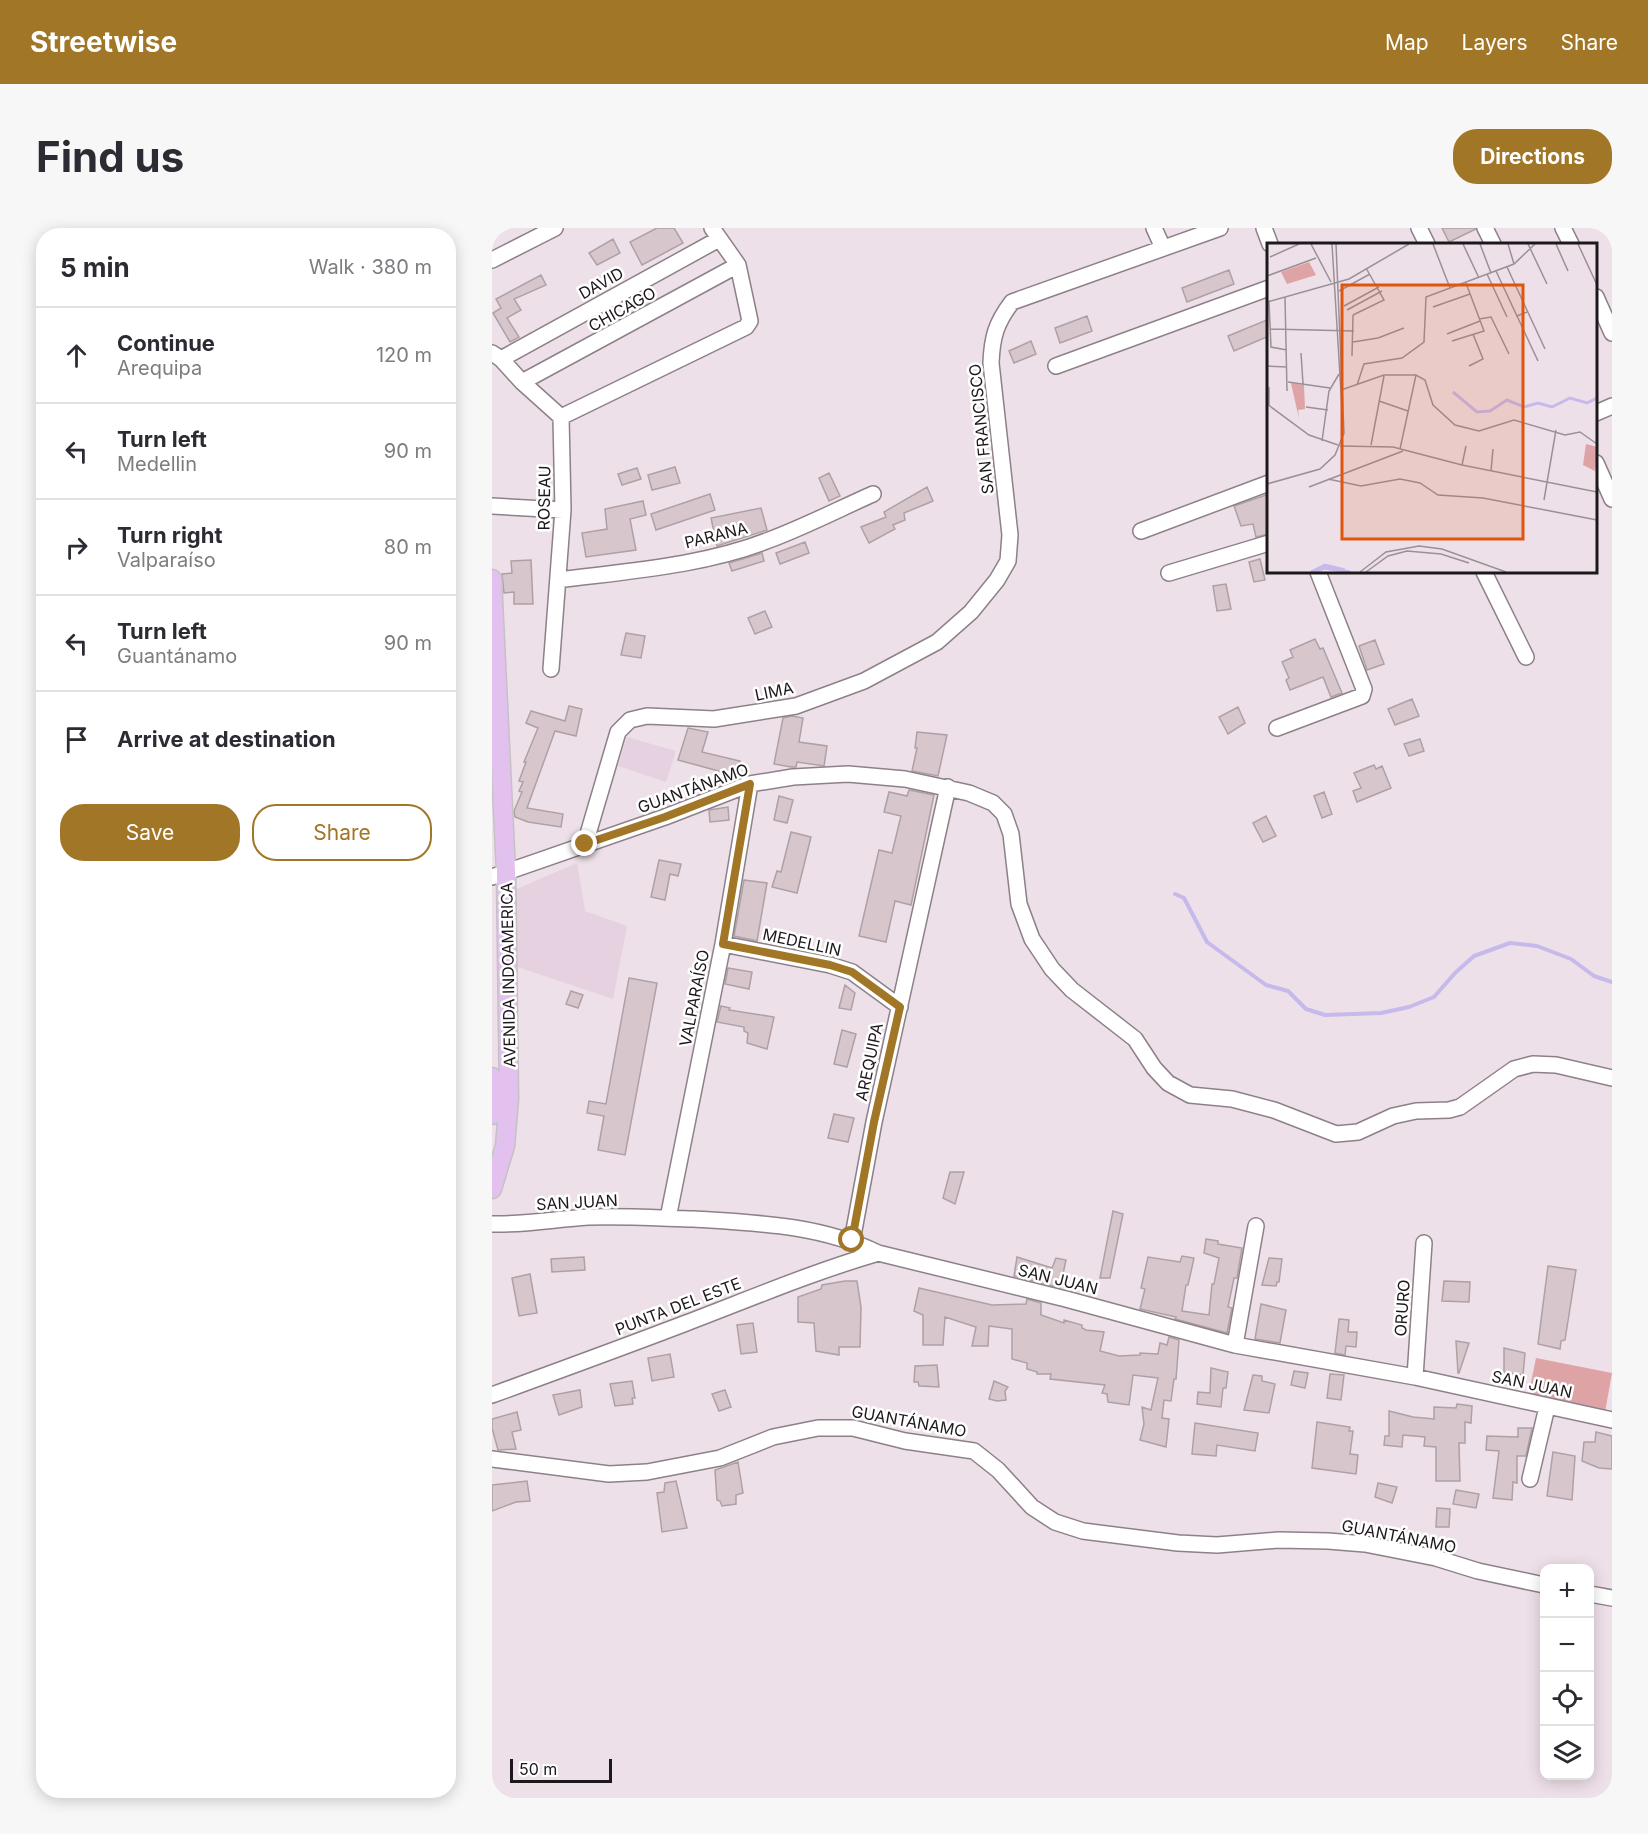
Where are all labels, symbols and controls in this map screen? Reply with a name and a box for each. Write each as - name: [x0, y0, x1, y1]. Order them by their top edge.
- text: Streetwise: [30, 25, 177, 59]
- text: Map: [1385, 30, 1429, 55]
- text: Layers: [1462, 30, 1528, 55]
- text: Share: [1561, 30, 1618, 55]
- button: Directions: [1453, 129, 1612, 184]
- text: Find us: [36, 131, 184, 182]
- inset map: [1267, 243, 1597, 573]
- text: 5 min: [60, 252, 130, 283]
- text: Walk · 380 m: [309, 255, 432, 279]
- street label: DAVID: [575, 263, 627, 303]
- street label: CHICAGO: [585, 282, 659, 336]
- text: Continue: [117, 330, 215, 356]
- icon: ahead: [60, 339, 93, 372]
- text: 120 m: [376, 343, 432, 367]
- text: Arequipa: [117, 356, 202, 380]
- street label: SAN FRANCISCO: [964, 363, 998, 495]
- text: Turn left: [117, 426, 207, 452]
- icon: left: [60, 435, 93, 468]
- text: 90 m: [384, 439, 432, 463]
- text: Medellin: [117, 452, 197, 476]
- street label: ROSEAU: [533, 465, 555, 531]
- street label: PARANA: [682, 517, 750, 553]
- text: Turn right: [117, 522, 223, 548]
- icon: right: [60, 531, 93, 564]
- text: 80 m: [384, 535, 432, 559]
- text: Valparaíso: [117, 548, 216, 572]
- text: Turn left: [117, 618, 207, 644]
- icon: left: [60, 627, 93, 660]
- text: 90 m: [384, 631, 432, 655]
- text: Guantánamo: [117, 644, 237, 668]
- street label: LIMA: [753, 677, 795, 705]
- icon: arrive: [60, 723, 93, 756]
- text: Arrive at destination: [117, 726, 336, 752]
- street label: GUANTÁNAMO: [635, 759, 751, 817]
- button: Save: [60, 804, 240, 861]
- button: Share: [252, 804, 432, 861]
- route end: [571, 830, 597, 856]
- street label: AVENIDA INDOAMERICA: [496, 882, 520, 1068]
- street label: MEDELLIN: [761, 924, 843, 960]
- street label: VALPARAÍSO: [675, 948, 713, 1048]
- street label: AREQUIPA: [851, 1021, 887, 1103]
- street label: SAN JUAN: [536, 1190, 618, 1214]
- route start: [838, 1226, 864, 1252]
- street label: SAN JUAN: [1016, 1259, 1100, 1299]
- street label: PUNTA DEL ESTE: [612, 1273, 744, 1339]
- street label: ORURO: [1390, 1279, 1414, 1337]
- street label: SAN JUAN: [1490, 1366, 1574, 1402]
- street label: GUANTÁNAMO: [850, 1401, 968, 1441]
- street label: GUANTÁNAMO: [1340, 1515, 1458, 1557]
- map controls: [1540, 1564, 1594, 1780]
- button: +: [1540, 1564, 1594, 1618]
- button: −: [1540, 1618, 1594, 1672]
- button: locate: [1540, 1672, 1594, 1726]
- button: layers: [1540, 1726, 1594, 1780]
- scale bar: [510, 1756, 612, 1784]
- text: 50 m: [519, 1759, 557, 1779]

